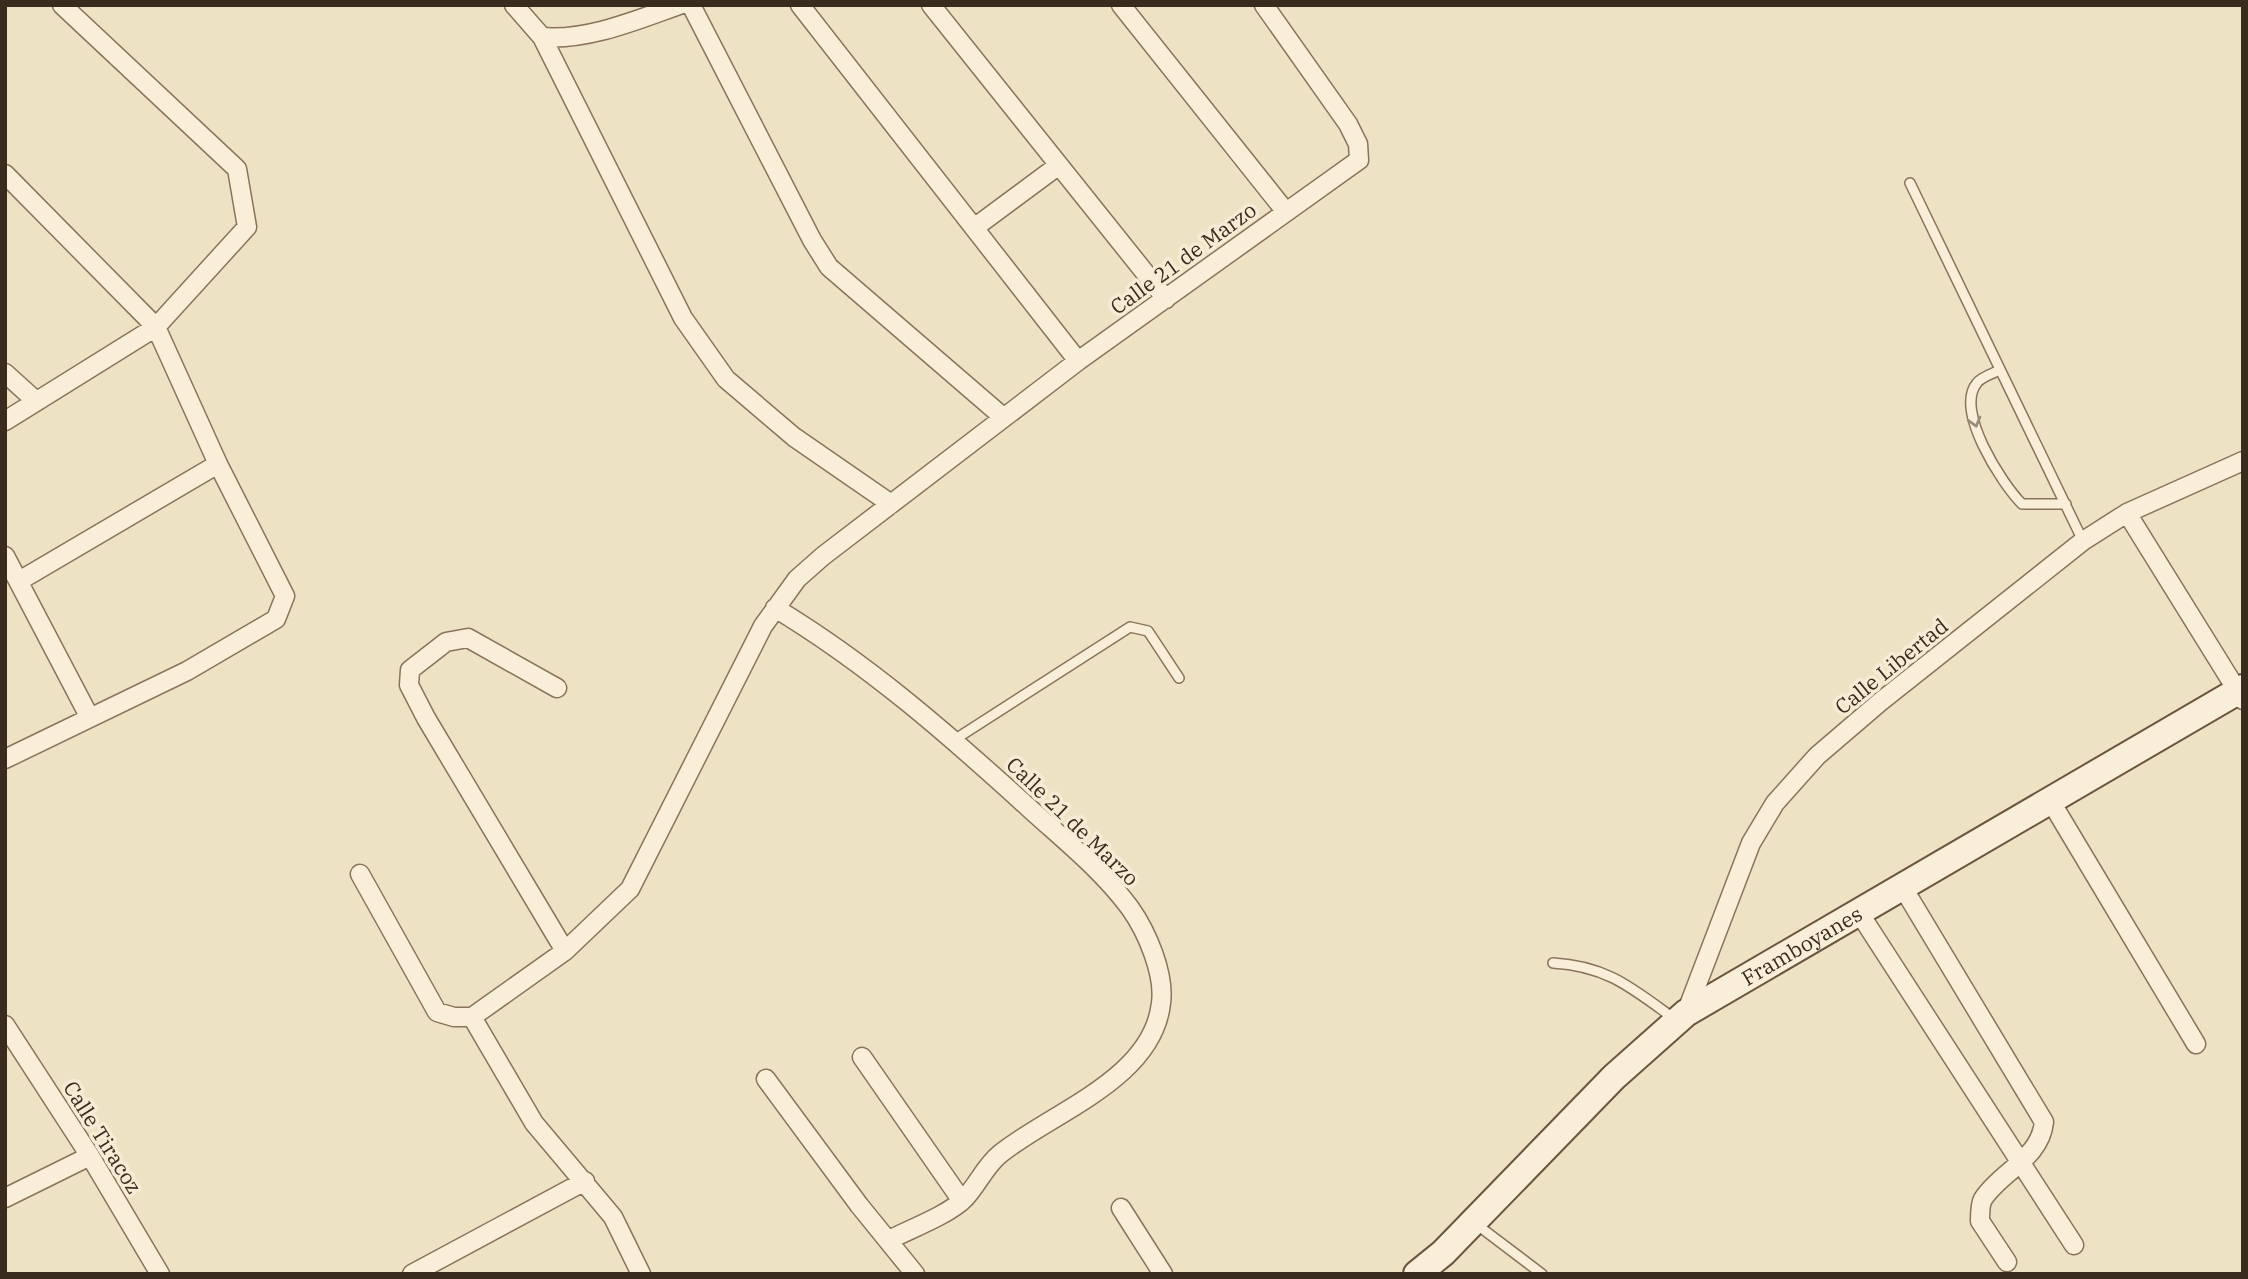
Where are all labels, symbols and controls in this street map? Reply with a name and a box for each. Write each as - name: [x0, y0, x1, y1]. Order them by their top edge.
- street label: Calle 21 de Marzo: [1104, 196, 1262, 320]
- one-way arrow: [1967, 416, 1981, 428]
- street label: Calle Libertad: [1829, 612, 1954, 720]
- street label: Calle 21 de Marzo: [1001, 751, 1145, 891]
- street label: Framboyanes: [1736, 899, 1867, 992]
- street label: Calle Tiracoz: [57, 1075, 149, 1199]

